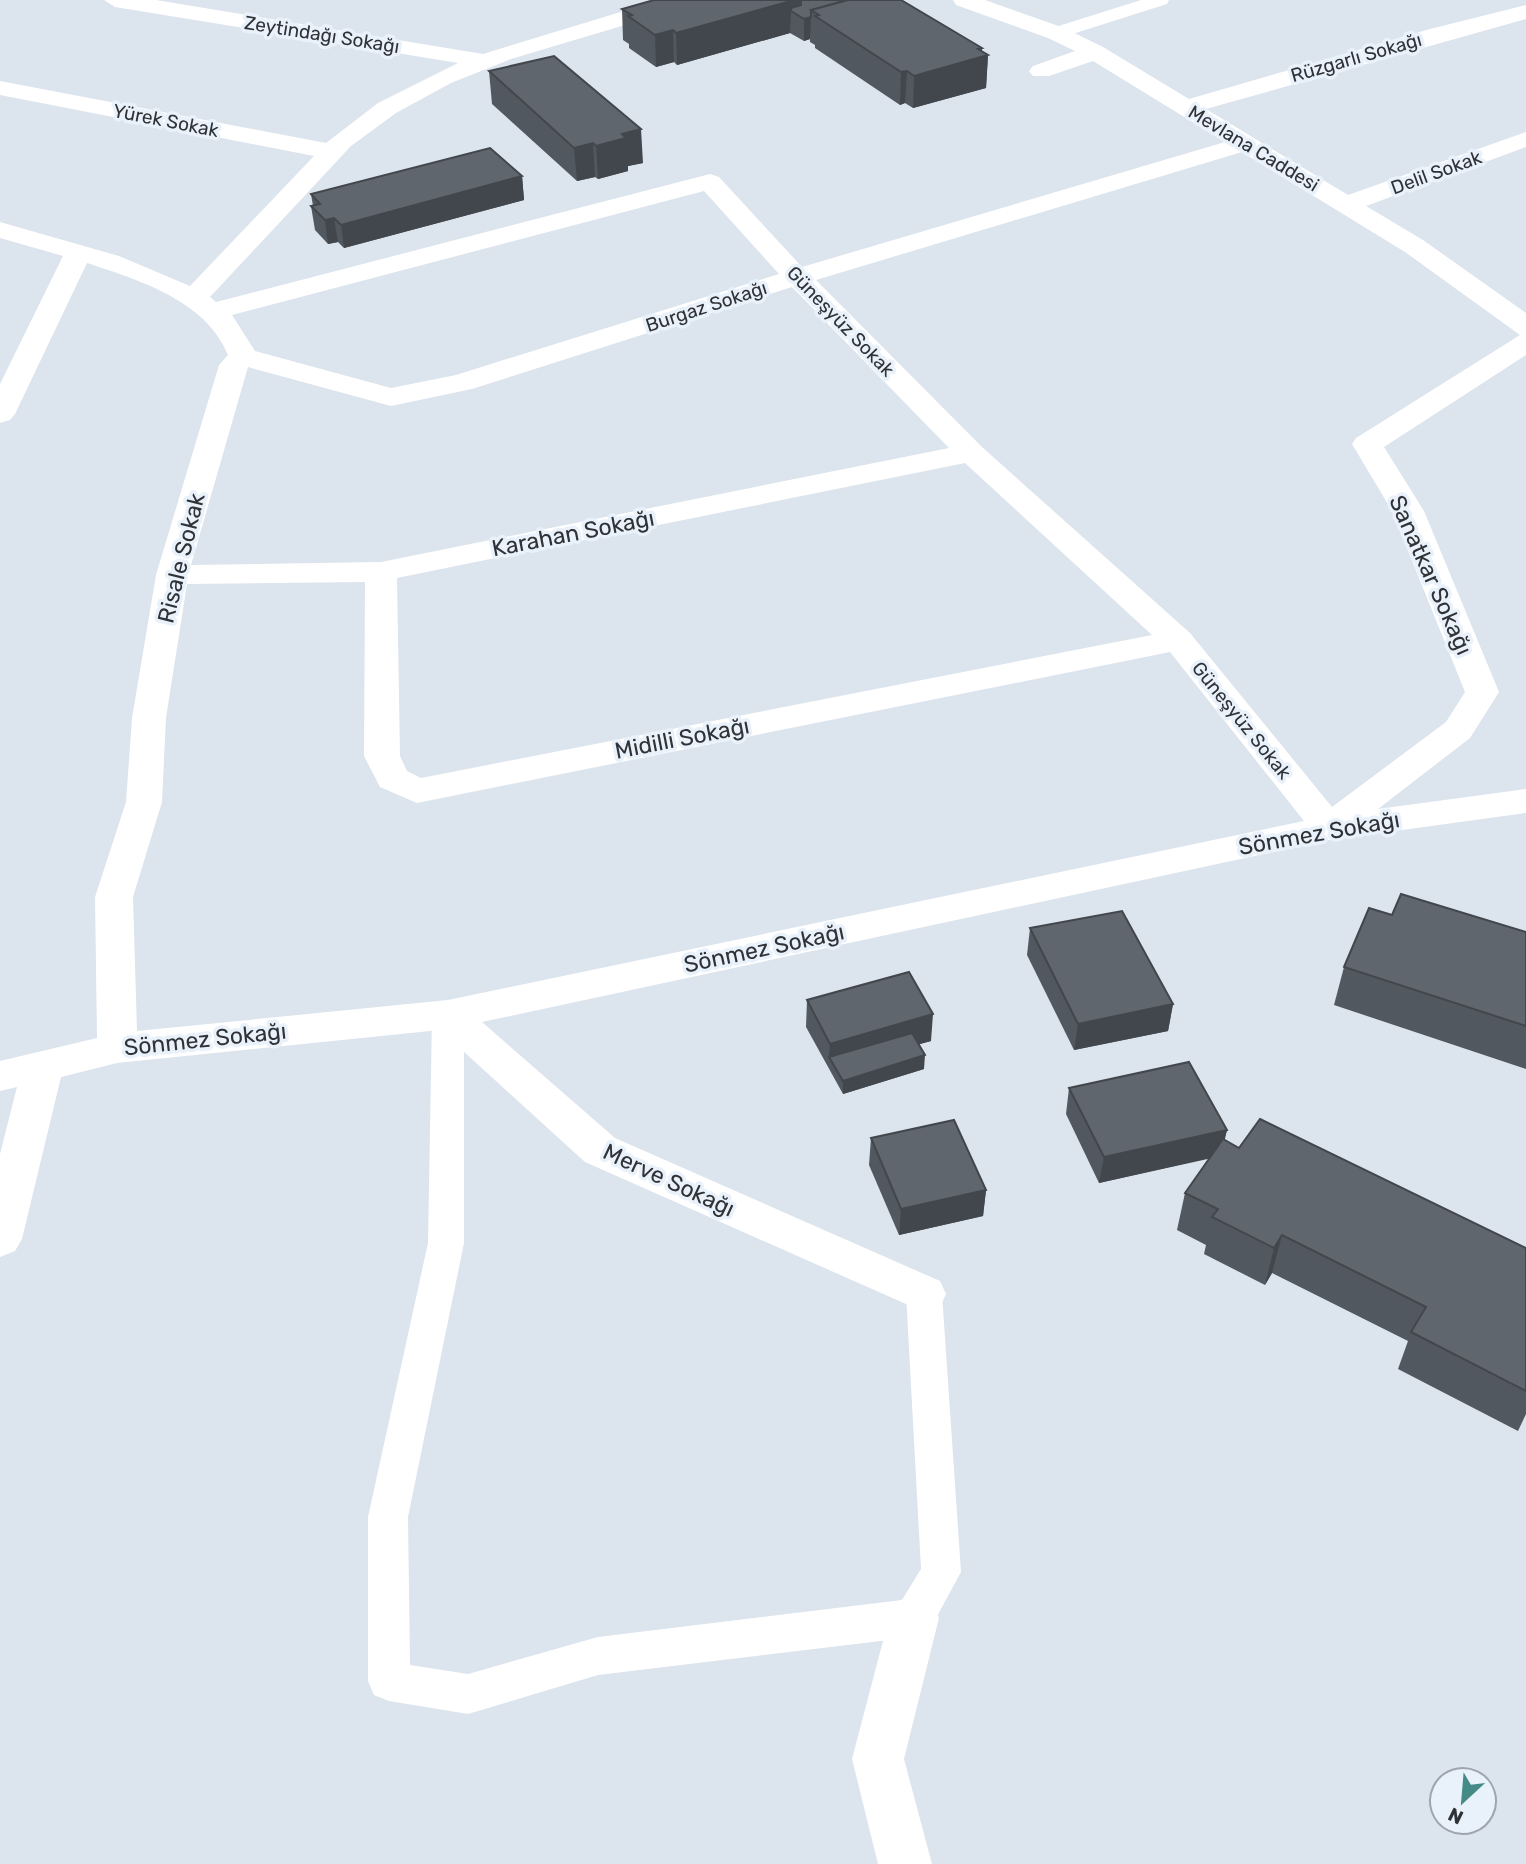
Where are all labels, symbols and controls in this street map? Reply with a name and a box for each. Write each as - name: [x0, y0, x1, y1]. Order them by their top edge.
- street label: Zeytindağı Sokağı: [243, 11, 401, 58]
- street label: Rüzgarlı Sokağı: [1288, 28, 1424, 87]
- street label: Yürek Sokak: [111, 99, 221, 142]
- street label: Mevlana Caddesi: [1184, 100, 1323, 196]
- street label: Delil Sokak: [1388, 145, 1485, 199]
- street label: Güneşyüz Sokak: [782, 261, 899, 382]
- street label: Burgaz Sokağı: [643, 276, 770, 337]
- street label: Risale Sokak: [151, 490, 211, 626]
- street label: Sanatkar Sokağı: [1383, 491, 1479, 659]
- street label: Karahan Sokağı: [489, 504, 657, 562]
- street label: Güneşyüz Sokak: [1187, 657, 1296, 784]
- street label: Midilli Sokağı: [612, 711, 752, 765]
- street label: Sönmez Sokağı: [1236, 805, 1402, 861]
- street label: Sönmez Sokağı: [681, 917, 847, 979]
- street label: Sönmez Sokağı: [122, 1017, 288, 1061]
- street label: Merve Sokağı: [599, 1137, 739, 1223]
- north arrow: [1428, 1766, 1498, 1836]
- text: N: [1445, 1802, 1467, 1829]

